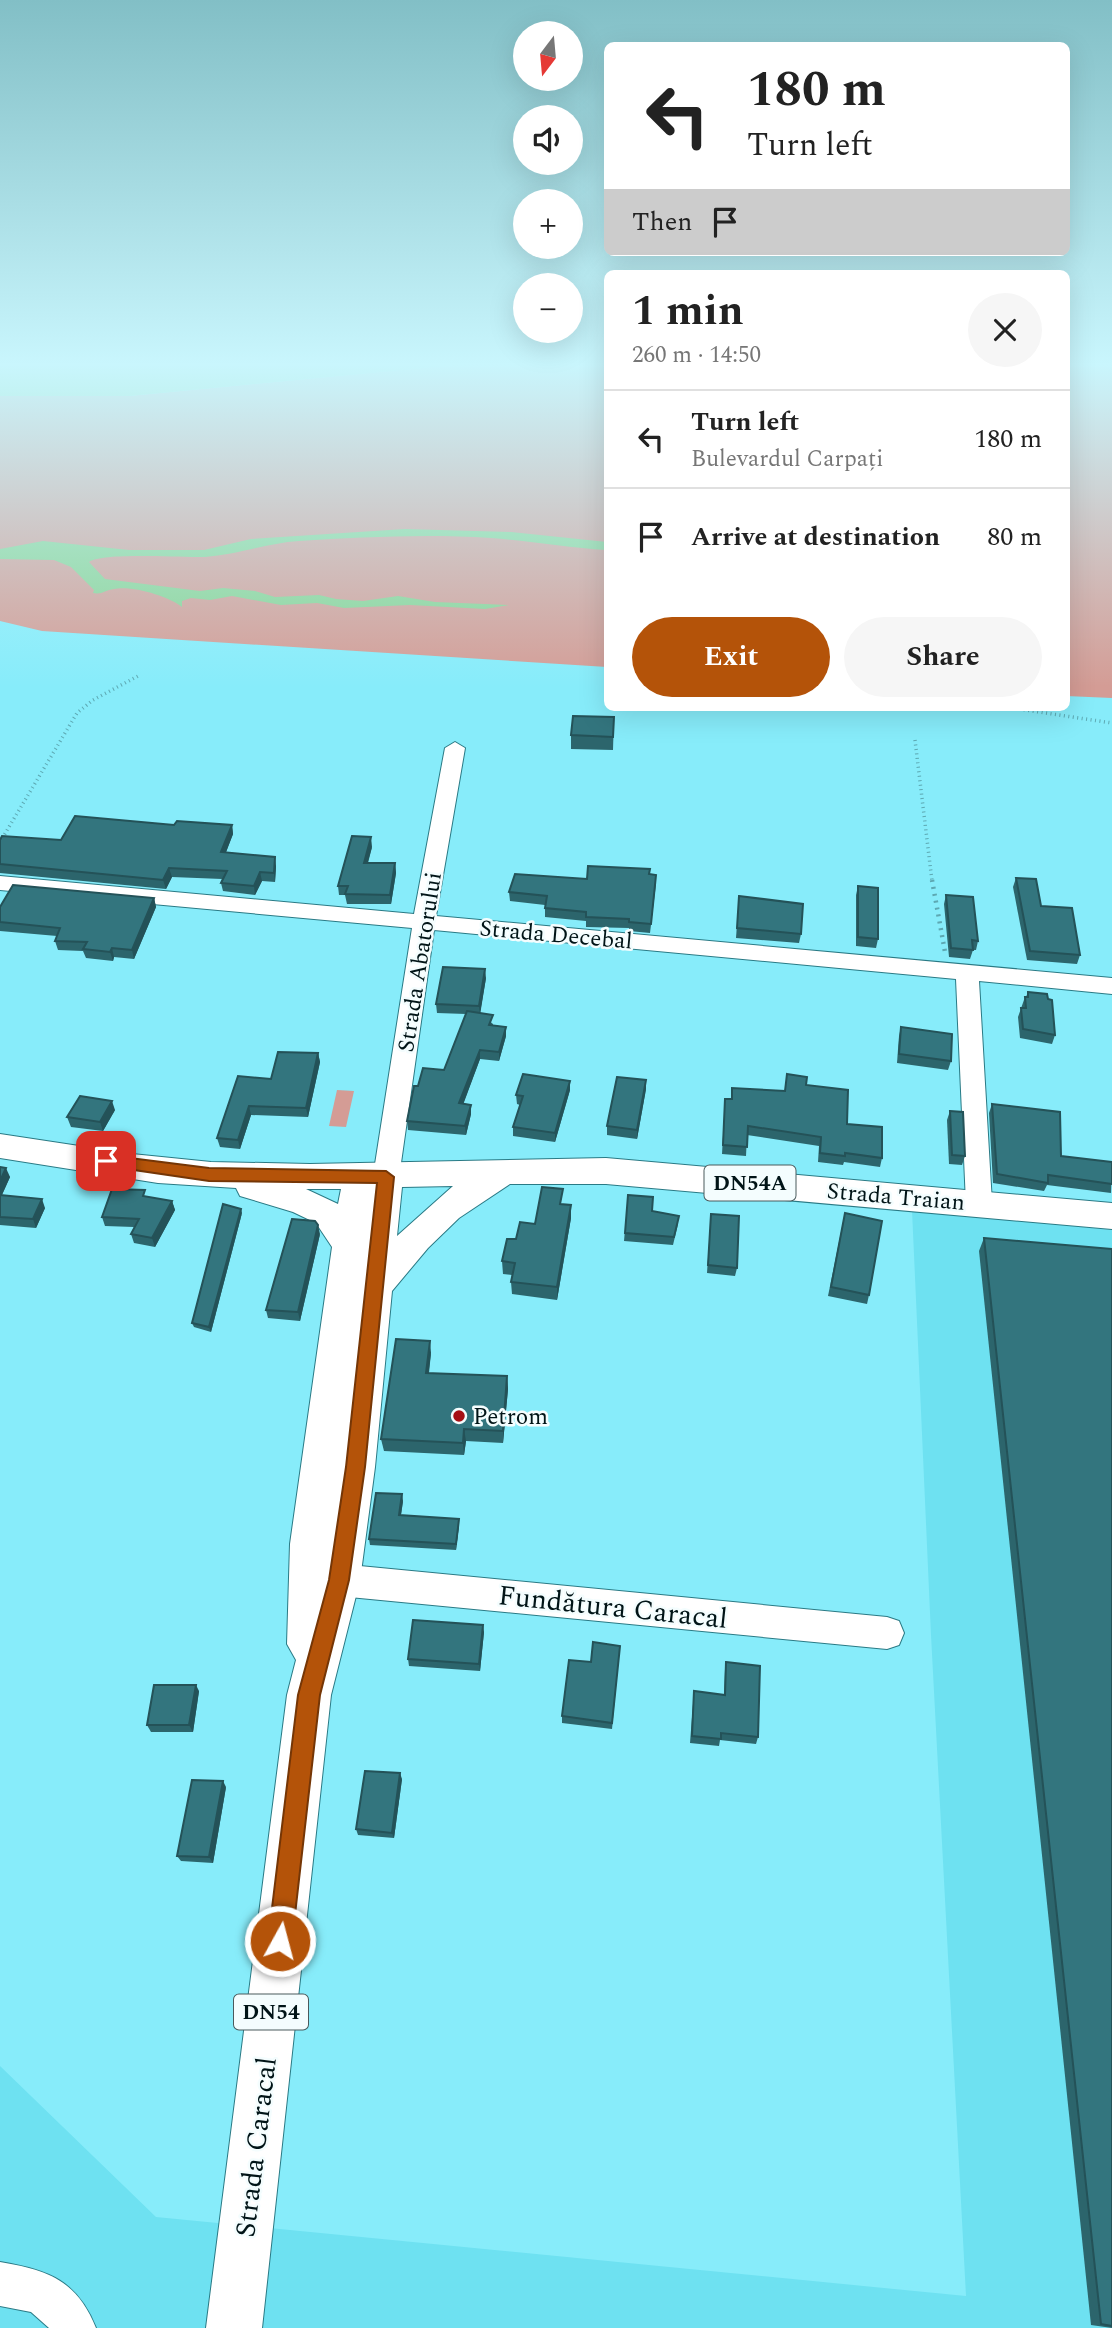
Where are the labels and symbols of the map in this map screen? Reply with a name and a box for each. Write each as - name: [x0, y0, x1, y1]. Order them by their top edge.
- north arrow: [513, 21, 583, 91]
- street label: Strada Abatorului: [389, 870, 452, 1055]
- street label: Strada Decebal: [478, 911, 634, 960]
- pin: [76, 1131, 136, 1191]
- road number: DN54A: [704, 1166, 796, 1200]
- street label: Strada Traian: [825, 1174, 966, 1221]
- place label: Petrom: [473, 1400, 548, 1435]
- marker: Petrom: [451, 1408, 467, 1424]
- street label: Fundătura Caracal: [496, 1574, 730, 1641]
- position arrow: [243, 1904, 317, 1978]
- road number: DN54: [234, 1994, 308, 2030]
- street label: Strada Caracal: [224, 2055, 289, 2240]

